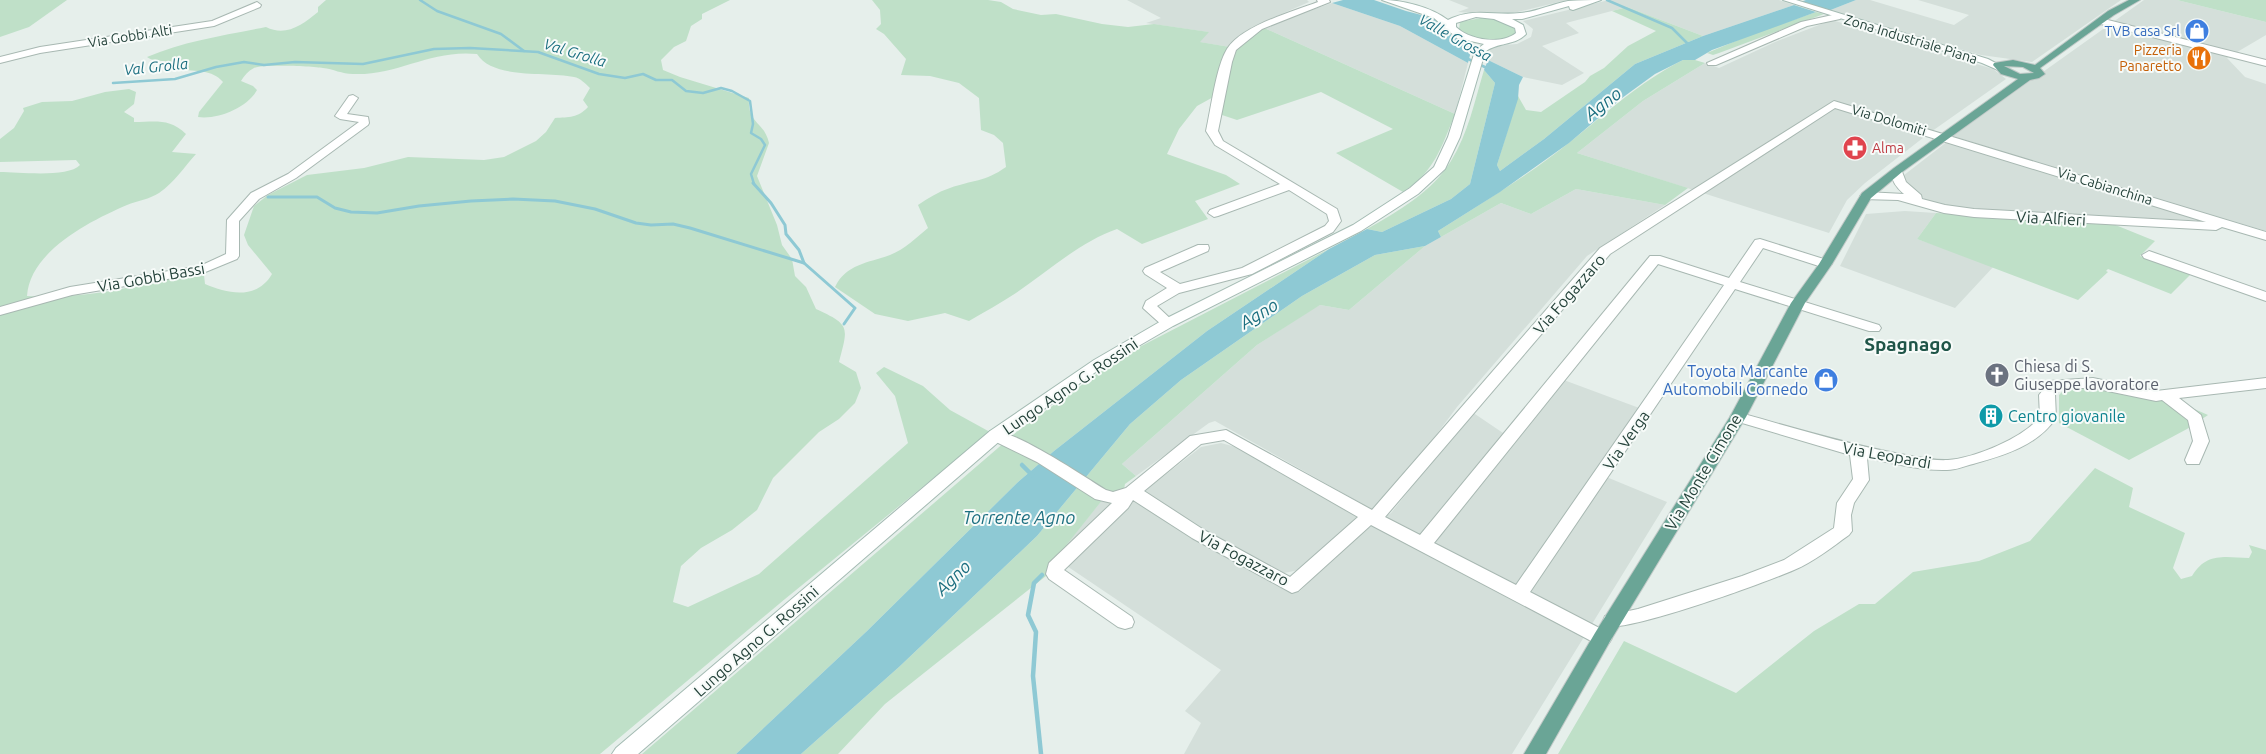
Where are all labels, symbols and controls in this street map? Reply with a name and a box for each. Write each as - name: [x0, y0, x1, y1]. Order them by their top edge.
- water label: Valle Grossa: [1416, 11, 1495, 64]
- street label: Zona Industriale Piana: [1842, 11, 1980, 67]
- shop icon: TVB casa Srl: [2184, 18, 2210, 44]
- street label: Via Gobbi Alti: [87, 21, 173, 51]
- place label: TVB casa Srl: [2104, 23, 2180, 39]
- water label: Val Grolla: [542, 35, 608, 70]
- place label: Pizzeria Panaretto: [2119, 42, 2182, 74]
- restaurant icon: Pizzeria Panaretto: [2186, 45, 2212, 71]
- water label: Val Grolla: [123, 55, 189, 78]
- water label: Agno: [1579, 83, 1625, 124]
- street label: Via Dolomiti: [1850, 101, 1928, 139]
- pharmacy icon: Alma: [1842, 135, 1868, 161]
- place label: Alma: [1872, 140, 1904, 156]
- street label: Via Cabianchina: [2055, 164, 2155, 208]
- street label: Via Alfieri: [2016, 207, 2086, 229]
- street label: Via Fogazzaro: [1529, 250, 1609, 338]
- street label: Via Gobbi Bassi: [96, 259, 206, 295]
- water label: Agno: [1235, 294, 1281, 333]
- district label: Spagnago: [1864, 333, 1952, 355]
- street label: Lungo Agno G. Rossini: [999, 334, 1141, 438]
- place label: Chiesa di S. Giuseppe lavoratore: [2014, 357, 2159, 393]
- place label: Toyota Marcante Automobili Cornedo: [1663, 362, 1808, 398]
- church icon: Chiesa di S. Giuseppe lavoratore: [1984, 362, 2010, 388]
- shop icon: Toyota Marcante Automobili Cornedo: [1813, 367, 1839, 393]
- building icon: Centro giovanile: [1978, 403, 2004, 429]
- street label: Via Verga: [1599, 407, 1653, 473]
- place label: Centro giovanile: [2008, 407, 2126, 425]
- street label: Via Monte Cimone: [1661, 411, 1745, 533]
- street label: Via Leopardi: [1841, 438, 1933, 472]
- water label: Torrente Agno: [963, 507, 1076, 527]
- street label: Via Fogazzaro: [1196, 527, 1292, 589]
- water label: Agno: [930, 556, 974, 599]
- street label: Lungo Agno G. Rossini: [690, 582, 822, 700]

